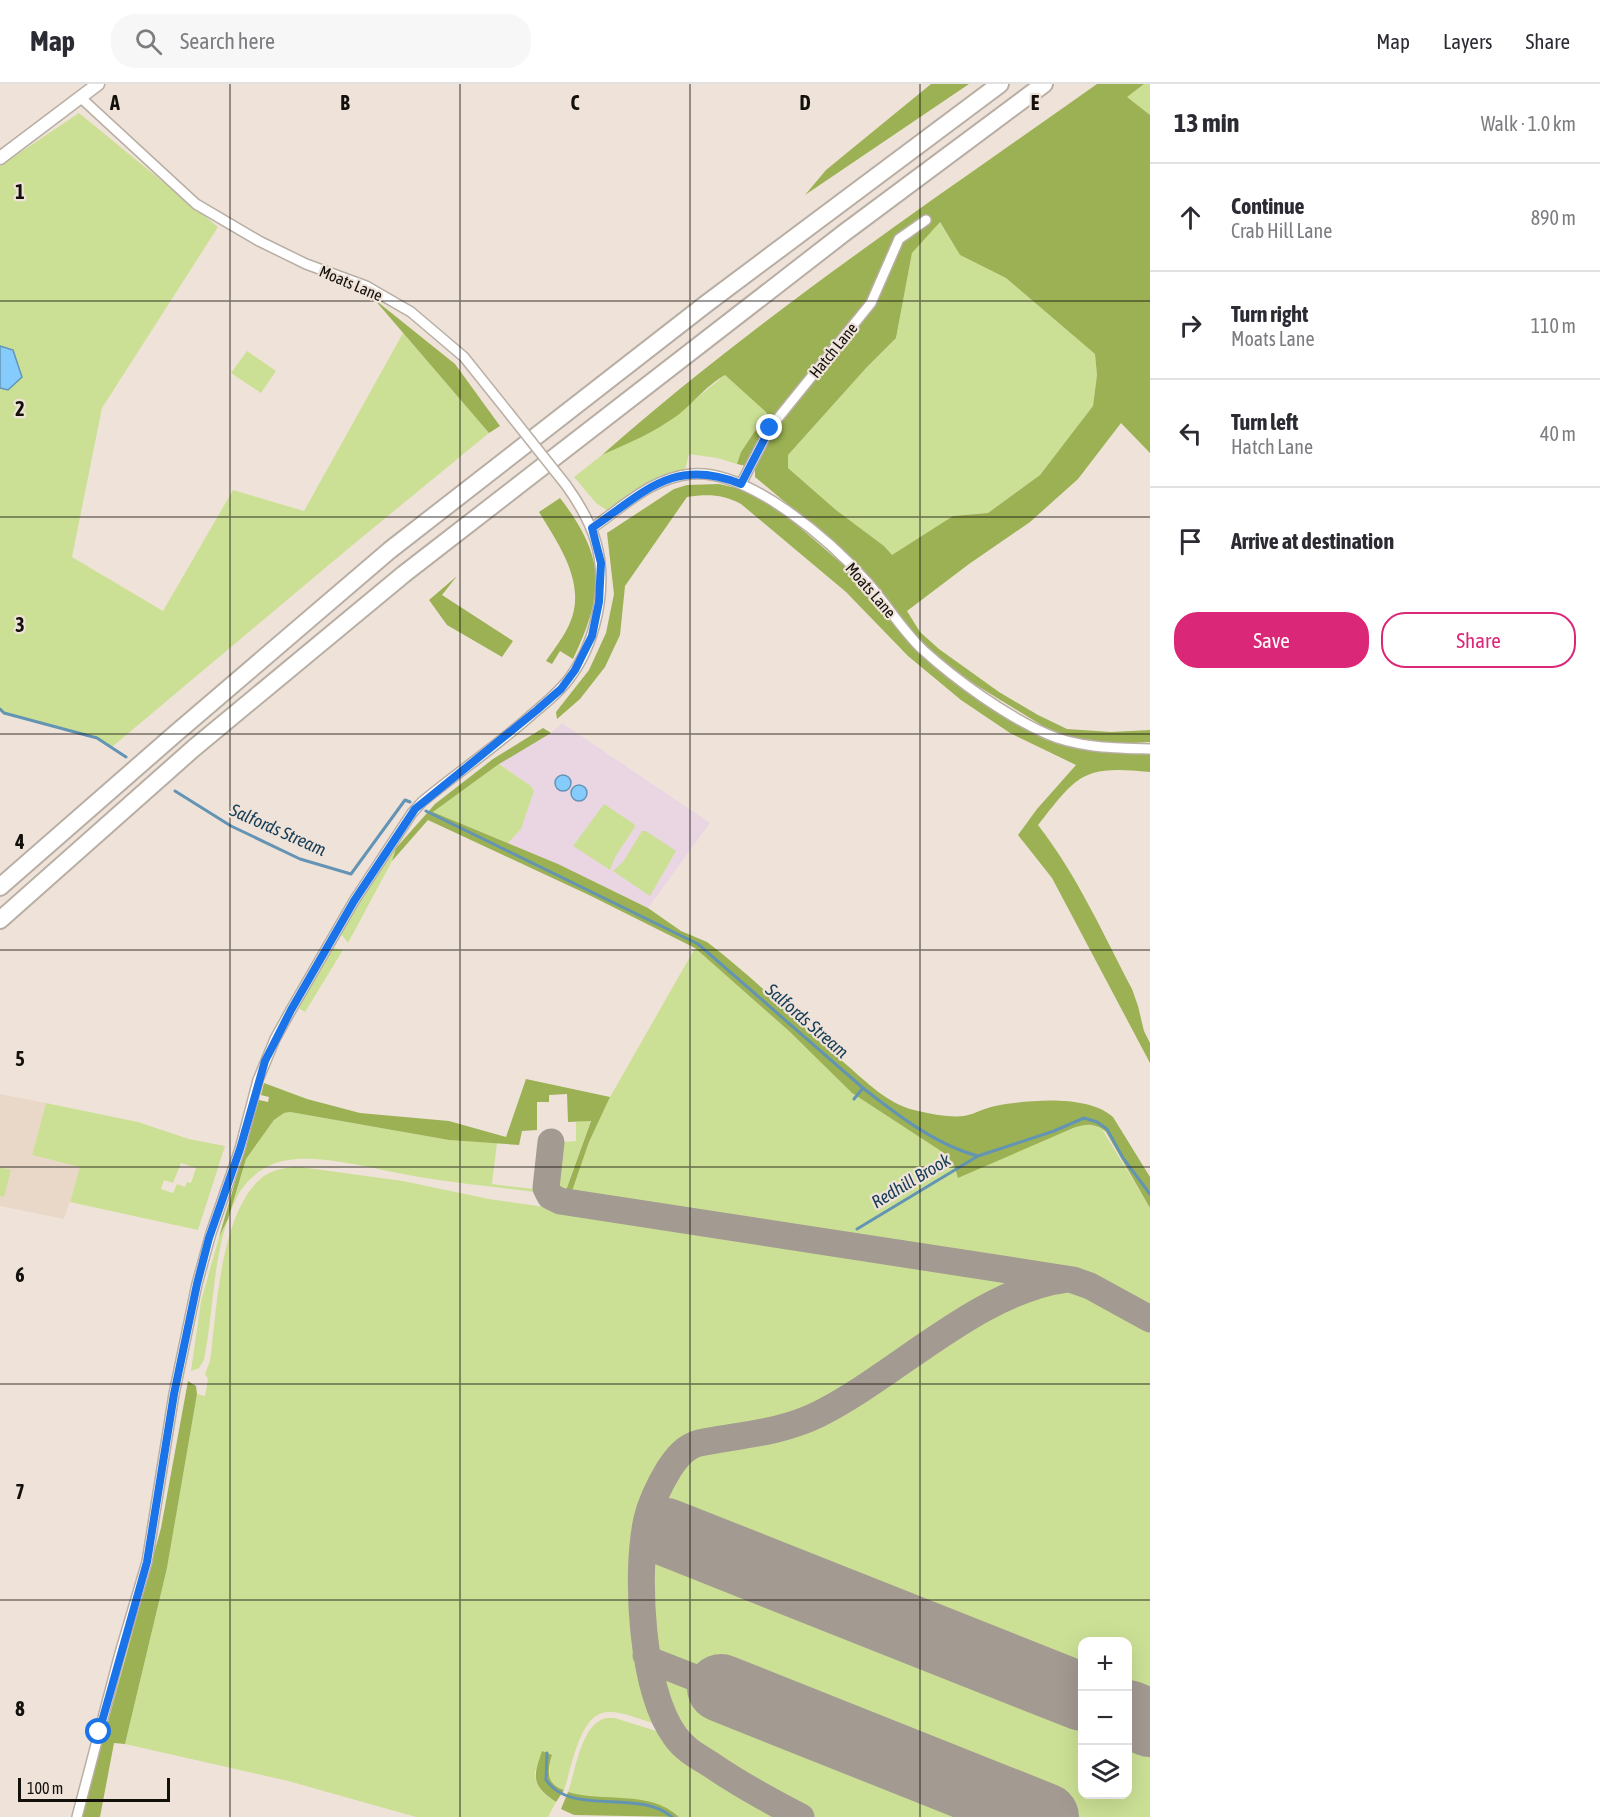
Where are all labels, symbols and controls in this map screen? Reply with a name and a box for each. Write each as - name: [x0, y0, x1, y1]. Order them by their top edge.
- search box: [111, 14, 531, 68]
- text: Map: [30, 25, 75, 57]
- icon: search: [132, 25, 165, 58]
- text: Search here: [180, 28, 275, 54]
- text: Map: [1376, 29, 1410, 53]
- text: Layers: [1443, 29, 1493, 53]
- text: Share: [1526, 29, 1570, 53]
- text: A: [109, 91, 120, 114]
- text: B: [340, 91, 350, 114]
- text: C: [571, 91, 580, 114]
- text: D: [799, 91, 811, 114]
- text: E: [1031, 91, 1040, 114]
- text: 13 min: [1174, 108, 1239, 138]
- text: Walk · 1.0 km: [1481, 112, 1576, 135]
- text: 1: [15, 180, 25, 203]
- text: Continue: [1231, 193, 1305, 219]
- icon: ahead: [1174, 201, 1207, 234]
- text: 890 m: [1531, 206, 1576, 229]
- text: Crab Hill Lane: [1231, 219, 1332, 242]
- street label: Moats Lane: [317, 262, 385, 304]
- text: Turn right: [1231, 301, 1308, 327]
- icon: right: [1174, 309, 1207, 342]
- text: 110 m: [1531, 314, 1576, 337]
- street label: Hatch Lane: [805, 319, 861, 381]
- text: Moats Lane: [1231, 327, 1314, 350]
- text: 2: [15, 397, 25, 420]
- text: Turn left: [1231, 409, 1298, 435]
- route end: [756, 414, 782, 440]
- icon: left: [1174, 417, 1207, 450]
- text: 40 m: [1540, 422, 1576, 445]
- text: Hatch Lane: [1231, 435, 1313, 458]
- icon: arrive: [1174, 525, 1207, 558]
- text: Arrive at destination: [1231, 528, 1394, 554]
- street label: Moats Lane: [842, 559, 900, 621]
- button: Save: [1174, 612, 1369, 668]
- button: Share: [1381, 612, 1576, 668]
- text: 3: [15, 613, 25, 636]
- water label: Salfords Stream: [226, 799, 330, 860]
- text: 4: [14, 830, 25, 853]
- water label: Salfords Stream: [761, 978, 853, 1062]
- text: 5: [15, 1047, 25, 1070]
- water label: Redhill Brook: [867, 1148, 955, 1212]
- text: 6: [15, 1263, 25, 1286]
- text: 7: [15, 1480, 25, 1503]
- map controls: [1078, 1637, 1132, 1799]
- button: +: [1078, 1637, 1132, 1691]
- button: −: [1078, 1691, 1132, 1745]
- text: 8: [15, 1697, 25, 1720]
- route start: [85, 1718, 111, 1744]
- button: layers: [1078, 1745, 1132, 1799]
- scale bar: [18, 1775, 170, 1802]
- text: 100 m: [27, 1779, 63, 1797]

